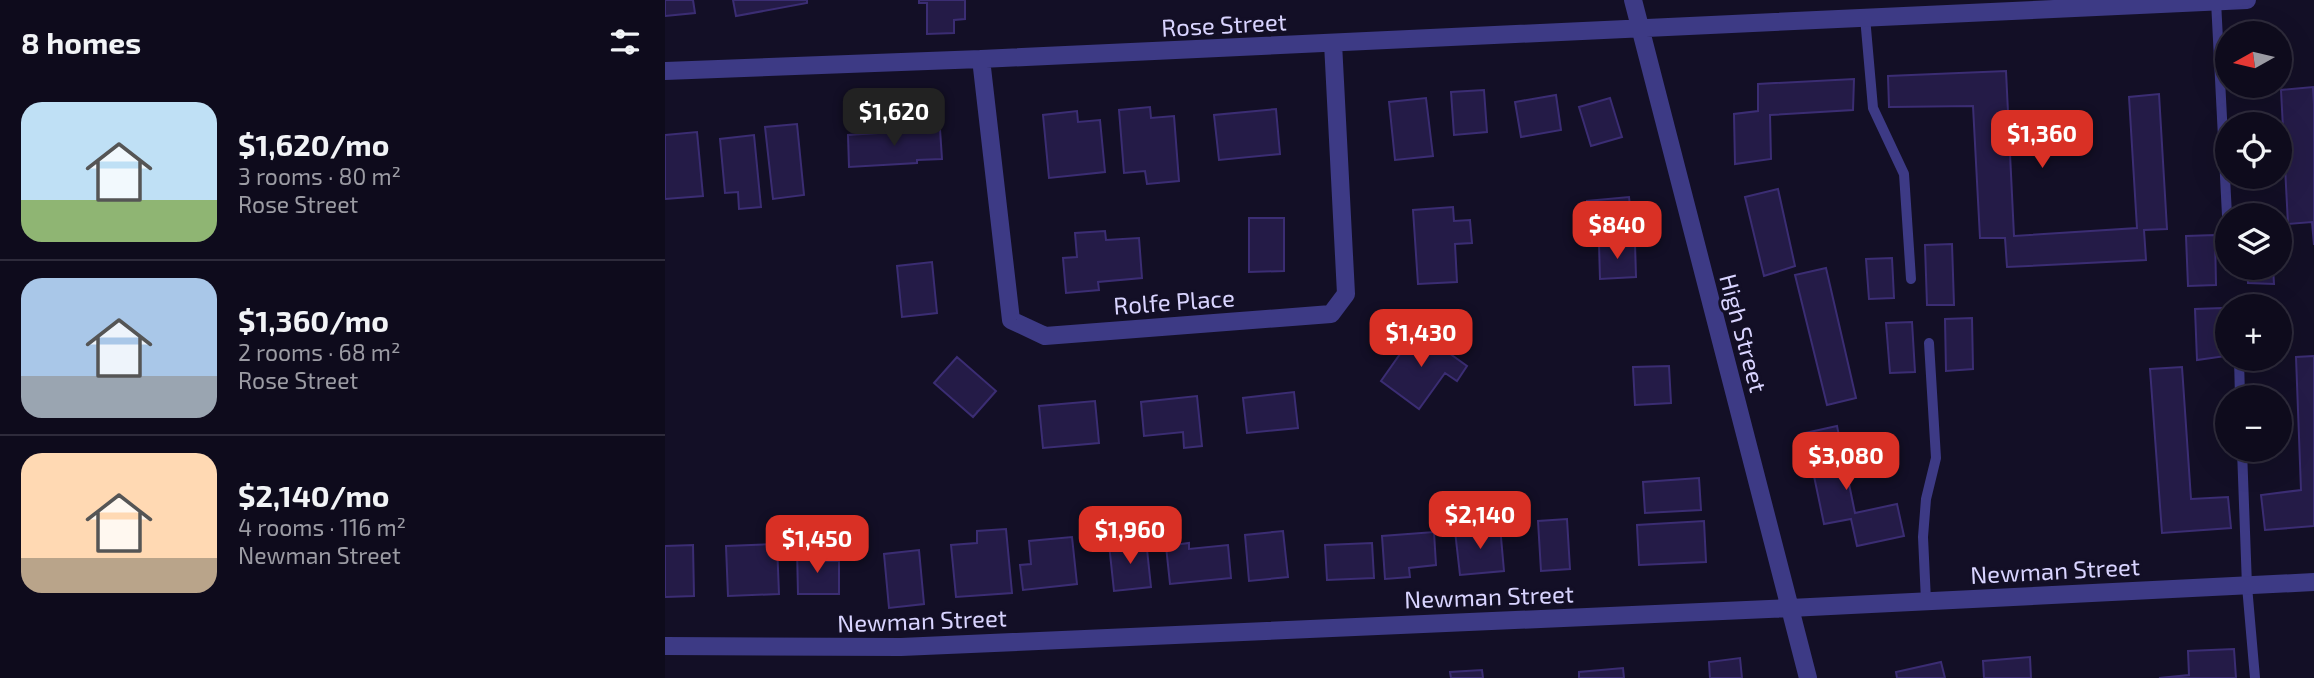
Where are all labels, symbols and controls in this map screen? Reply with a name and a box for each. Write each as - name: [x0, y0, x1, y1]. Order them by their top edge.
- street label: Rose Street: [1161, 6, 1287, 42]
- north arrow: [2215, 21, 2293, 98]
- map controls: [2215, 21, 2292, 462]
- icon: filters: [606, 23, 644, 61]
- text: 8 homes: [21, 24, 141, 60]
- pin: $1,620: [837, 88, 951, 148]
- text: $1,620: [859, 97, 929, 125]
- pin: $1,360: [1985, 110, 2099, 170]
- button: locate: [2215, 112, 2292, 189]
- text: $1,360: [2007, 119, 2077, 147]
- text: $1,620/mo: [238, 126, 389, 162]
- icon: home: [77, 130, 161, 214]
- text: 3 rooms · 80 m²: [238, 162, 401, 190]
- text: Rose Street: [238, 190, 358, 218]
- pin: $840: [1576, 202, 1658, 261]
- button: layers: [2215, 203, 2292, 280]
- text: $840: [1589, 210, 1645, 238]
- street label: High Street: [1714, 271, 1774, 395]
- street label: Rolfe Place: [1112, 282, 1236, 320]
- button: +: [2215, 294, 2292, 371]
- text: $1,360/mo: [238, 302, 389, 338]
- icon: home: [77, 306, 161, 390]
- pin: $1,430: [1364, 310, 1478, 369]
- text: $1,430: [1386, 318, 1456, 346]
- text: 2 rooms · 68 m²: [238, 338, 401, 366]
- text: Rose Street: [238, 366, 358, 394]
- button: −: [2215, 385, 2292, 462]
- pin: $3,080: [1789, 433, 1903, 492]
- text: $3,080: [1808, 441, 1884, 469]
- text: $2,140/mo: [238, 477, 390, 513]
- icon: home: [77, 481, 161, 565]
- pin: $2,140: [1423, 491, 1537, 551]
- text: $2,140: [1445, 500, 1515, 528]
- pin: $1,960: [1073, 506, 1187, 566]
- text: 4 rooms · 116 m²: [238, 513, 406, 541]
- text: $1,960: [1095, 515, 1165, 543]
- pin: $1,450: [760, 516, 874, 575]
- text: $1,450: [782, 524, 852, 552]
- text: Newman Street: [238, 541, 401, 569]
- street label: Newman Street: [1969, 551, 2141, 589]
- street label: Newman Street: [1404, 579, 1574, 613]
- street label: Newman Street: [837, 603, 1007, 637]

